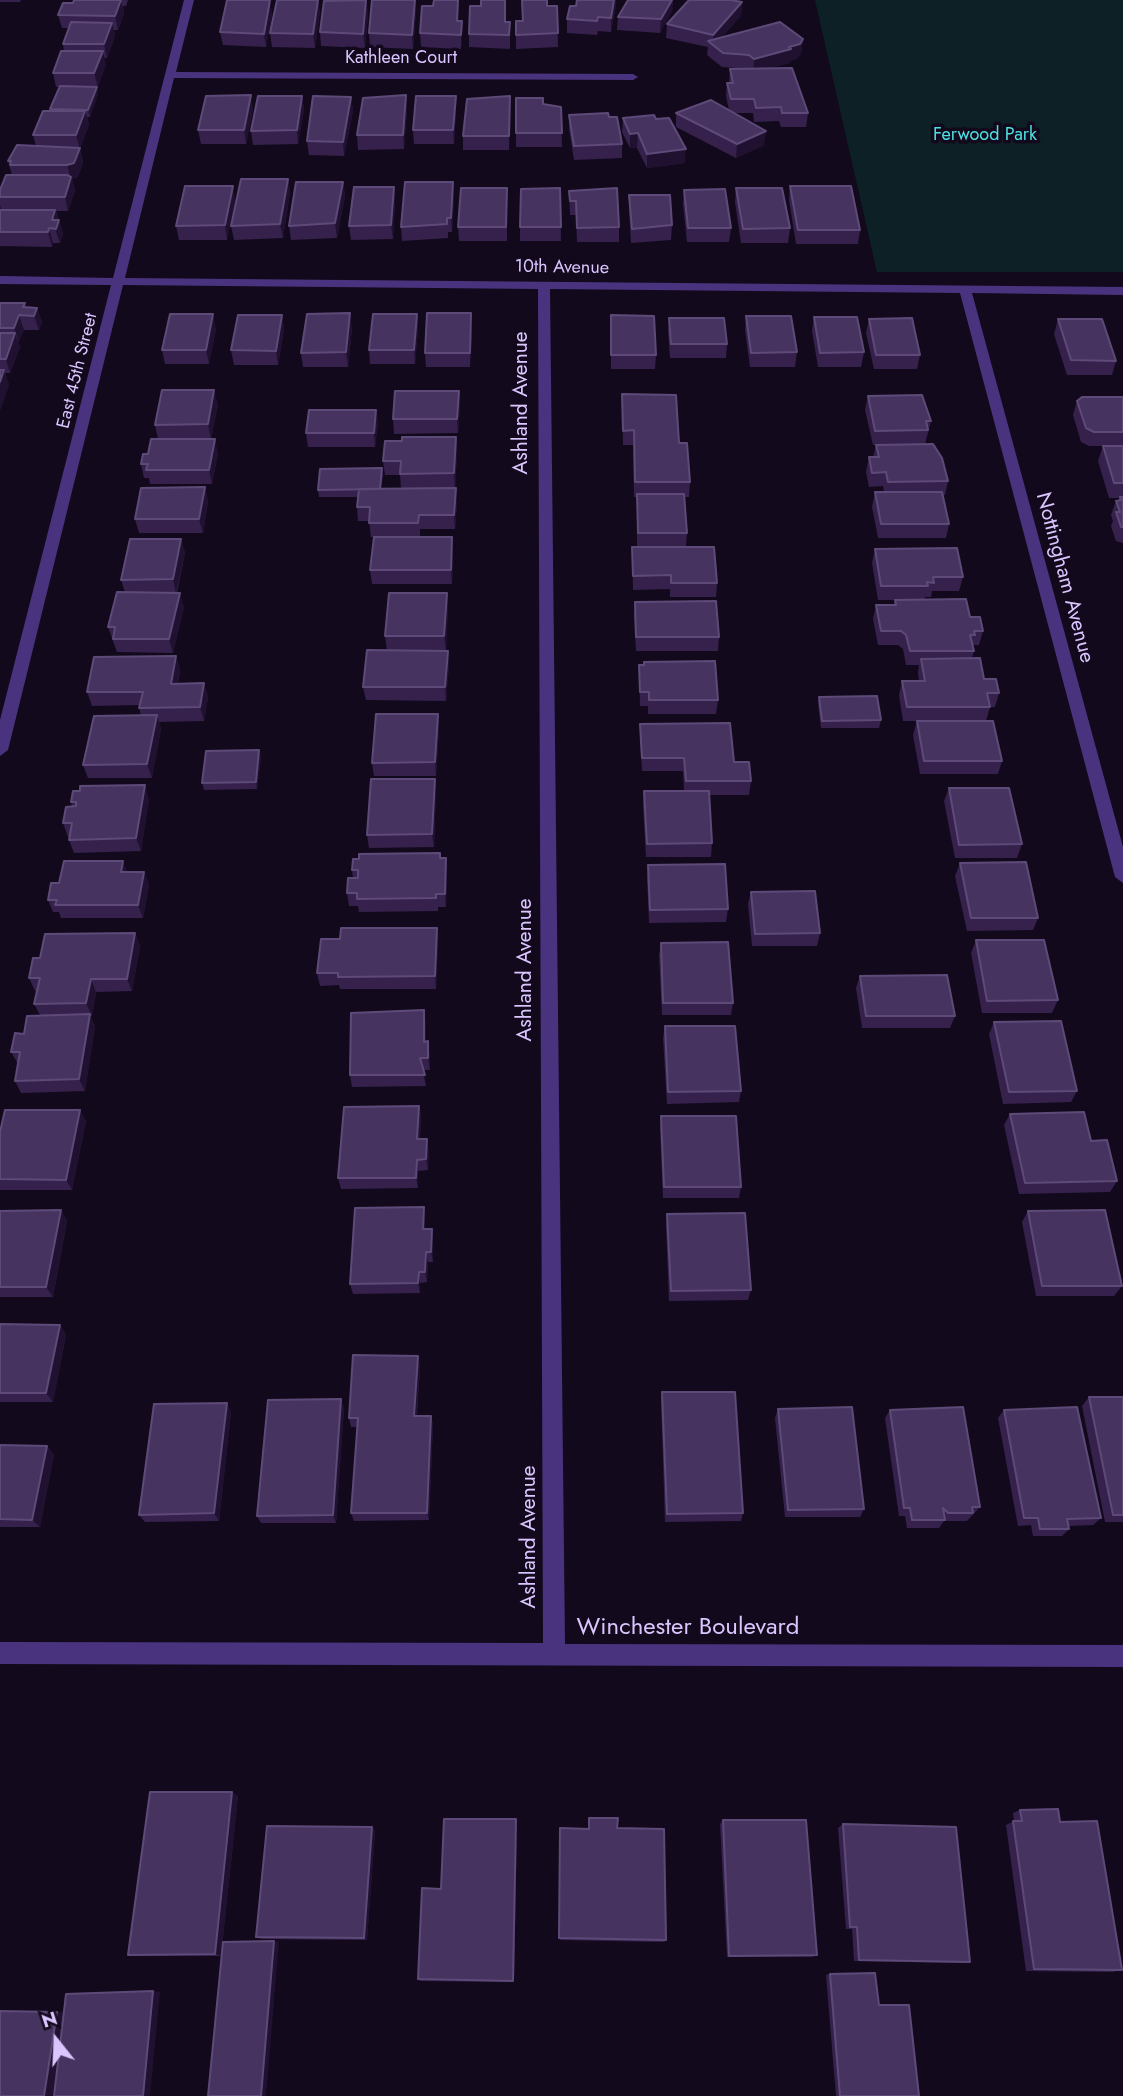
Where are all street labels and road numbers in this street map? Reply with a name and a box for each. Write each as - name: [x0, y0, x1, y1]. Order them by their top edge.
- street label: Kathleen Court: [345, 48, 457, 70]
- street label: 10th Avenue: [515, 256, 609, 280]
- street label: East 45th Street: [53, 311, 103, 431]
- street label: Ashland Avenue: [509, 332, 535, 474]
- street label: Nottingham Avenue: [1029, 490, 1099, 666]
- street label: Ashland Avenue: [513, 899, 539, 1041]
- street label: Ashland Avenue: [517, 1466, 543, 1608]
- street label: Winchester Boulevard: [577, 1614, 799, 1642]

